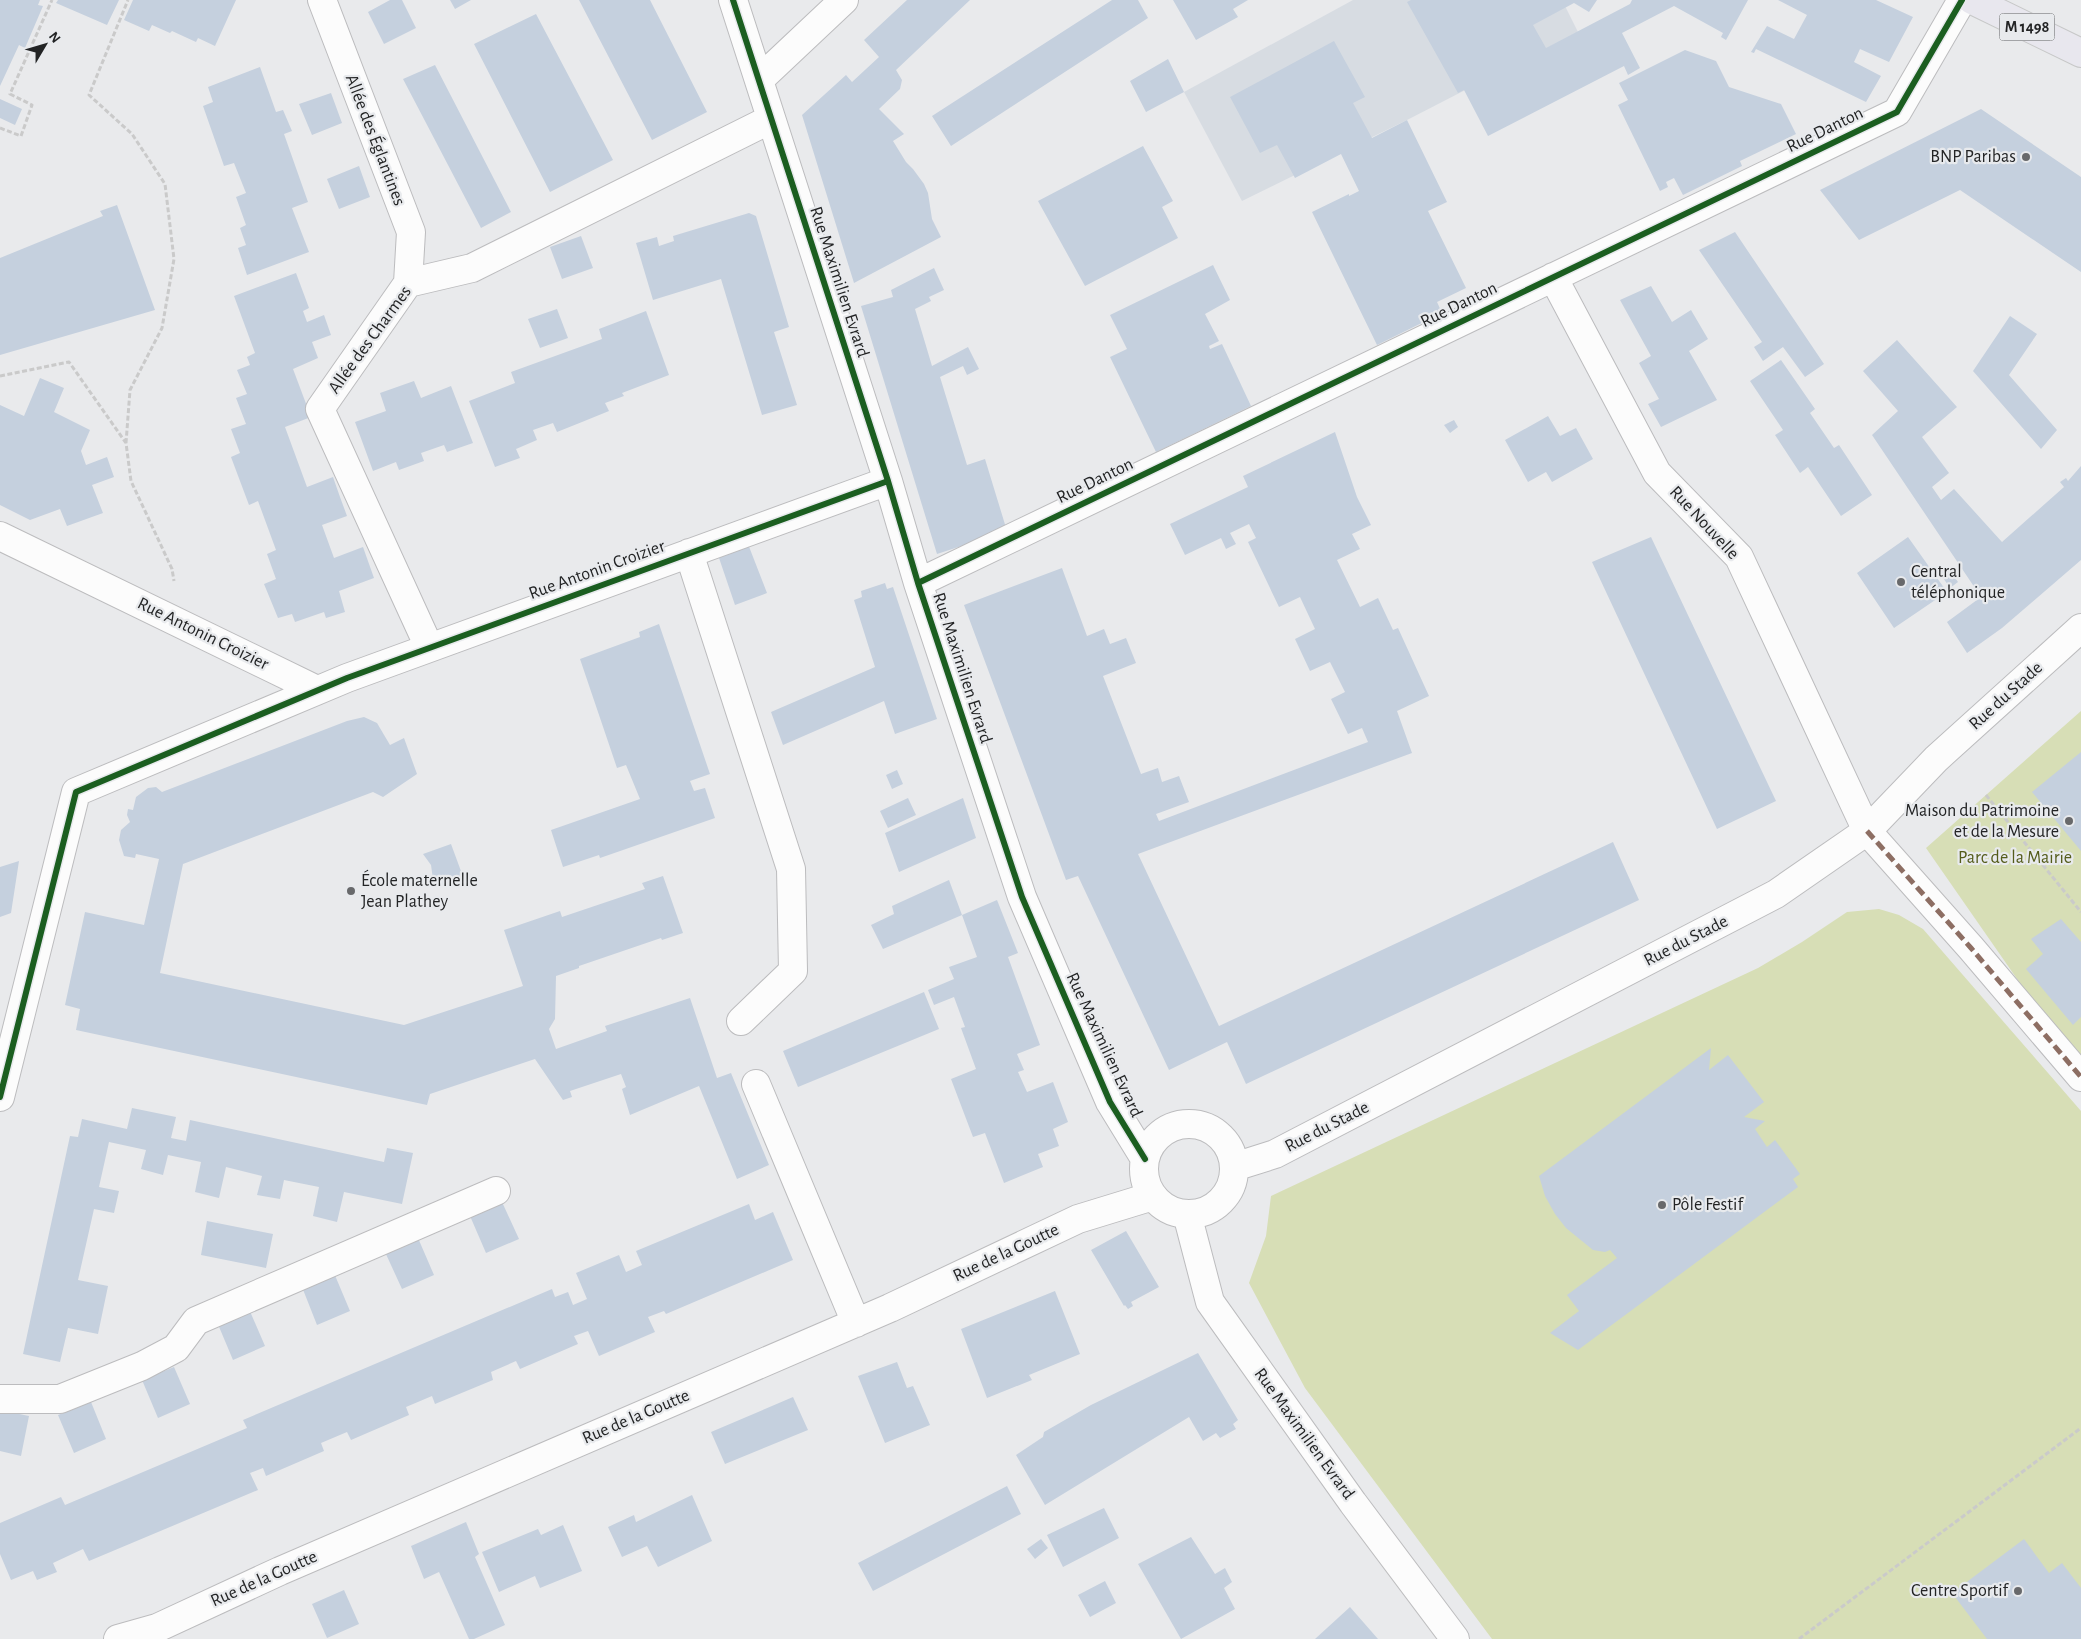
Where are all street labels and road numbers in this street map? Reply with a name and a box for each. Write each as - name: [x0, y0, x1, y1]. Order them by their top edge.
- road number: M 1498: [2000, 14, 2054, 41]
- street label: Allée des Églantines: [342, 71, 411, 208]
- street label: Rue Danton: [1784, 104, 1866, 156]
- street label: Rue Maximilien Evrard: [806, 204, 872, 360]
- street label: Rue Danton: [1418, 279, 1500, 331]
- street label: Allée des Charmes: [325, 283, 415, 397]
- street label: Rue Danton: [1054, 455, 1136, 507]
- street label: Rue Nouvelle: [1666, 483, 1742, 563]
- street label: Rue Antonin Croizier: [526, 537, 668, 603]
- street label: Rue Maximilien Evrard: [929, 590, 995, 746]
- street label: Rue Antonin Croizier: [135, 594, 272, 674]
- street label: Rue du Stade: [1966, 659, 2046, 733]
- street label: Rue du Stade: [1641, 912, 1731, 970]
- street label: Rue Maximilien Evrard: [1063, 970, 1145, 1120]
- street label: Rue du Stade: [1282, 1098, 1372, 1156]
- street label: Rue de la Goutte: [950, 1221, 1062, 1285]
- street label: Rue Maximilien Evrard: [1250, 1365, 1358, 1503]
- street label: Rue de la Goutte: [580, 1386, 692, 1448]
- street label: Rue de la Goutte: [208, 1548, 320, 1610]

